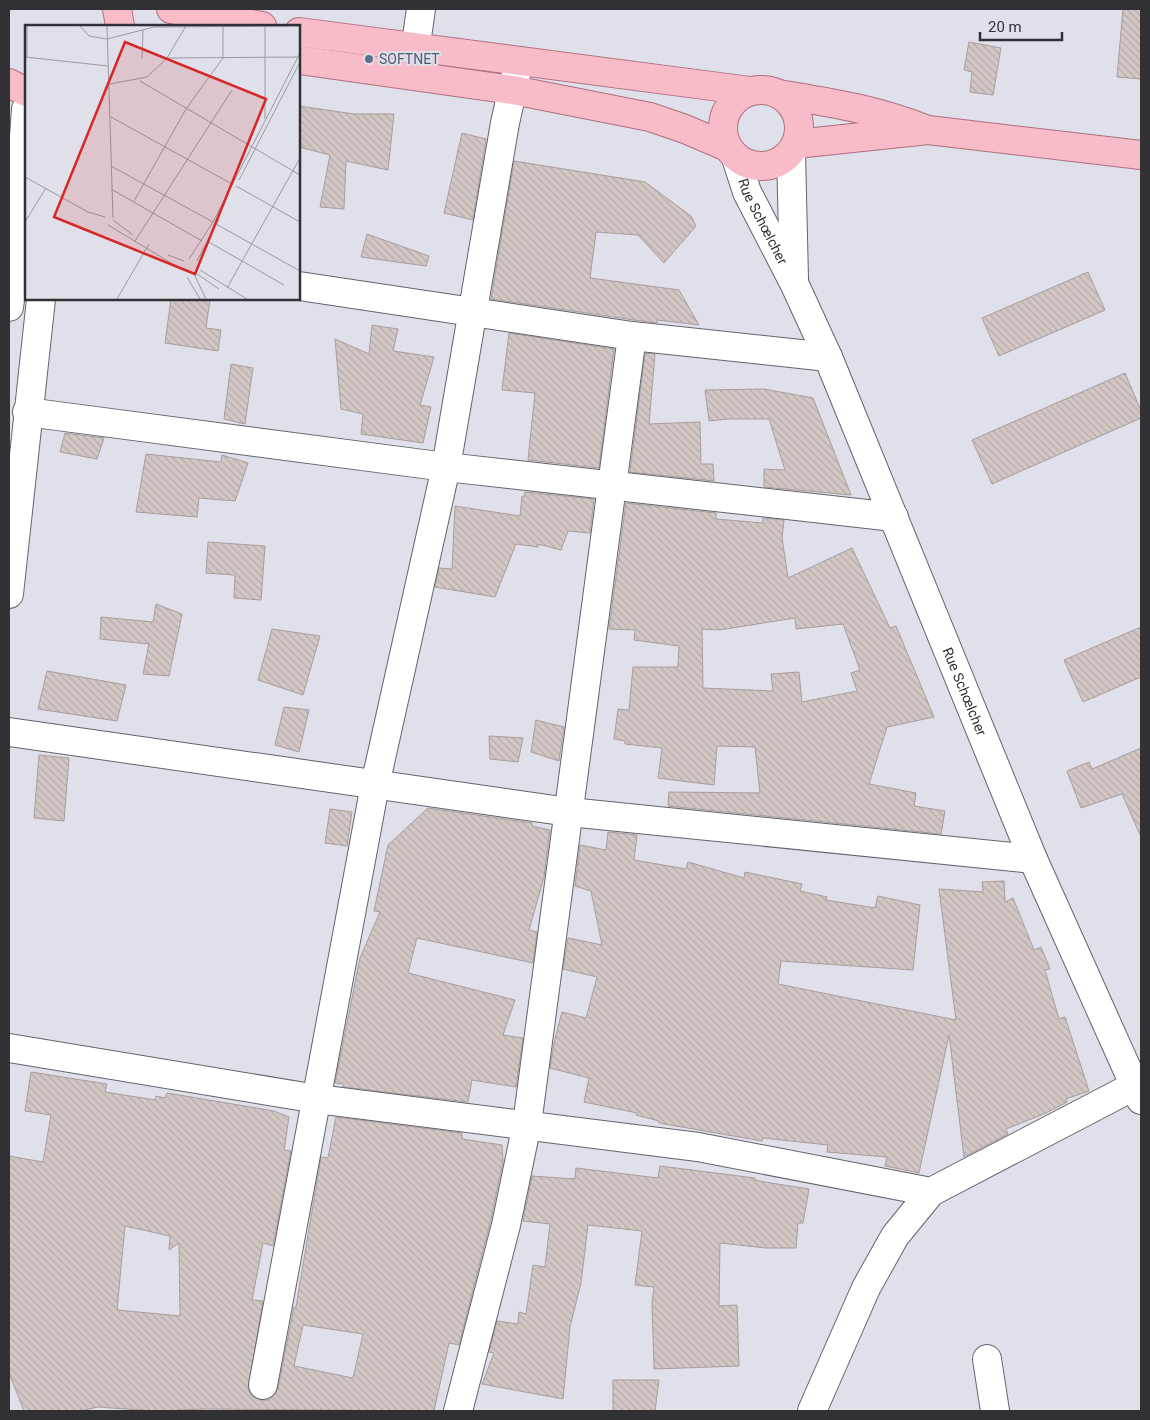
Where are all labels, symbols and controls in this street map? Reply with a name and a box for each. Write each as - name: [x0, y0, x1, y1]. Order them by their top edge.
- scale bar: [980, 10, 1062, 42]
- text: 20 m: [988, 18, 1022, 36]
- inset map: [25, 25, 300, 300]
- place label: SOFTNET: [379, 51, 440, 67]
- marker: SOFTNET: [363, 53, 375, 65]
- street label: Rue Schœlcher: [735, 176, 791, 267]
- street label: Rue Schœlcher: [939, 645, 990, 738]

